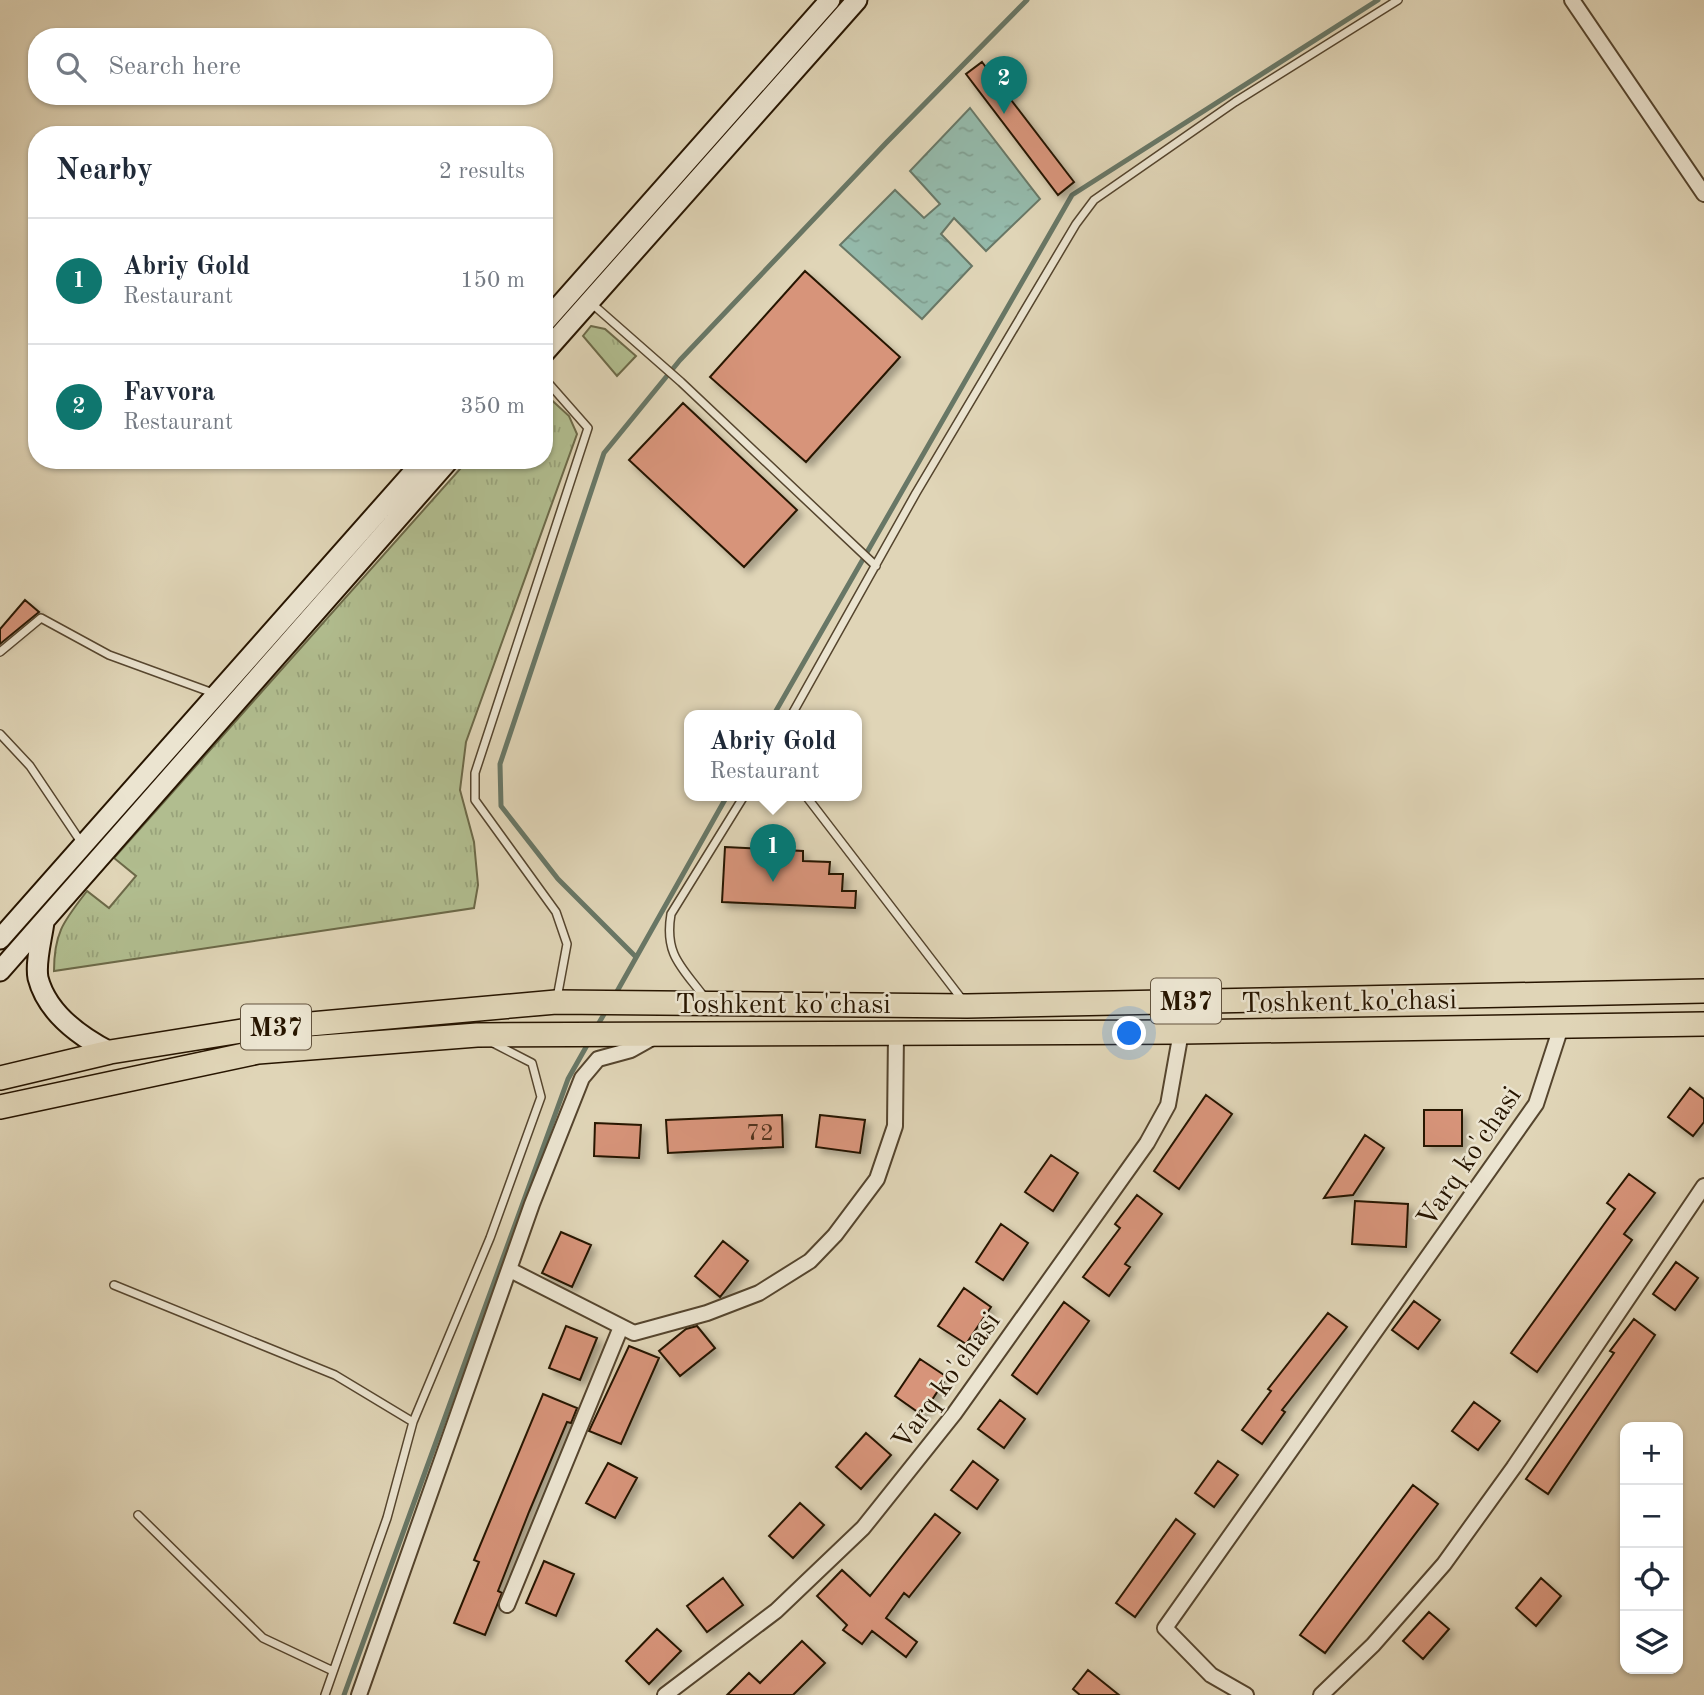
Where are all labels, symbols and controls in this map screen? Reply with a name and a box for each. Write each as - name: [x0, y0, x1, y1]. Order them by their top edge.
- search box: [28, 28, 553, 105]
- icon: search: [52, 48, 90, 86]
- text: Search here: [108, 54, 241, 80]
- pin: 2: [981, 56, 1027, 114]
- text: Nearby: [56, 156, 153, 186]
- text: 2 results: [439, 160, 525, 183]
- text: Abriy Gold: [123, 254, 250, 280]
- text: 1: [72, 269, 86, 292]
- text: 150 m: [460, 269, 525, 292]
- text: Restaurant: [123, 285, 233, 308]
- text: Favvora: [123, 380, 215, 406]
- text: 2: [72, 395, 86, 418]
- text: 350 m: [460, 395, 525, 418]
- text: Restaurant: [123, 411, 233, 434]
- popup: [684, 710, 862, 801]
- text: Abriy Gold: [709, 729, 837, 755]
- text: Restaurant: [709, 760, 819, 783]
- pin: 1: [750, 824, 796, 882]
- road number: M37: [1151, 978, 1221, 1024]
- street label: Toshkent ko'chasi: [1241, 987, 1457, 1019]
- street label: Toshkent ko'chasi: [675, 992, 891, 1020]
- road number: M37: [241, 1004, 311, 1050]
- your location: [1112, 1016, 1146, 1050]
- street label: Varq ko'chasi: [1413, 1082, 1528, 1233]
- house number: 72: [746, 1122, 774, 1146]
- street label: Varq ko'chasi: [888, 1308, 1007, 1456]
- map controls: [1620, 1422, 1683, 1674]
- button: +: [1620, 1422, 1683, 1485]
- button: −: [1620, 1485, 1683, 1548]
- button: locate: [1620, 1548, 1683, 1611]
- button: layers: [1620, 1611, 1683, 1674]

